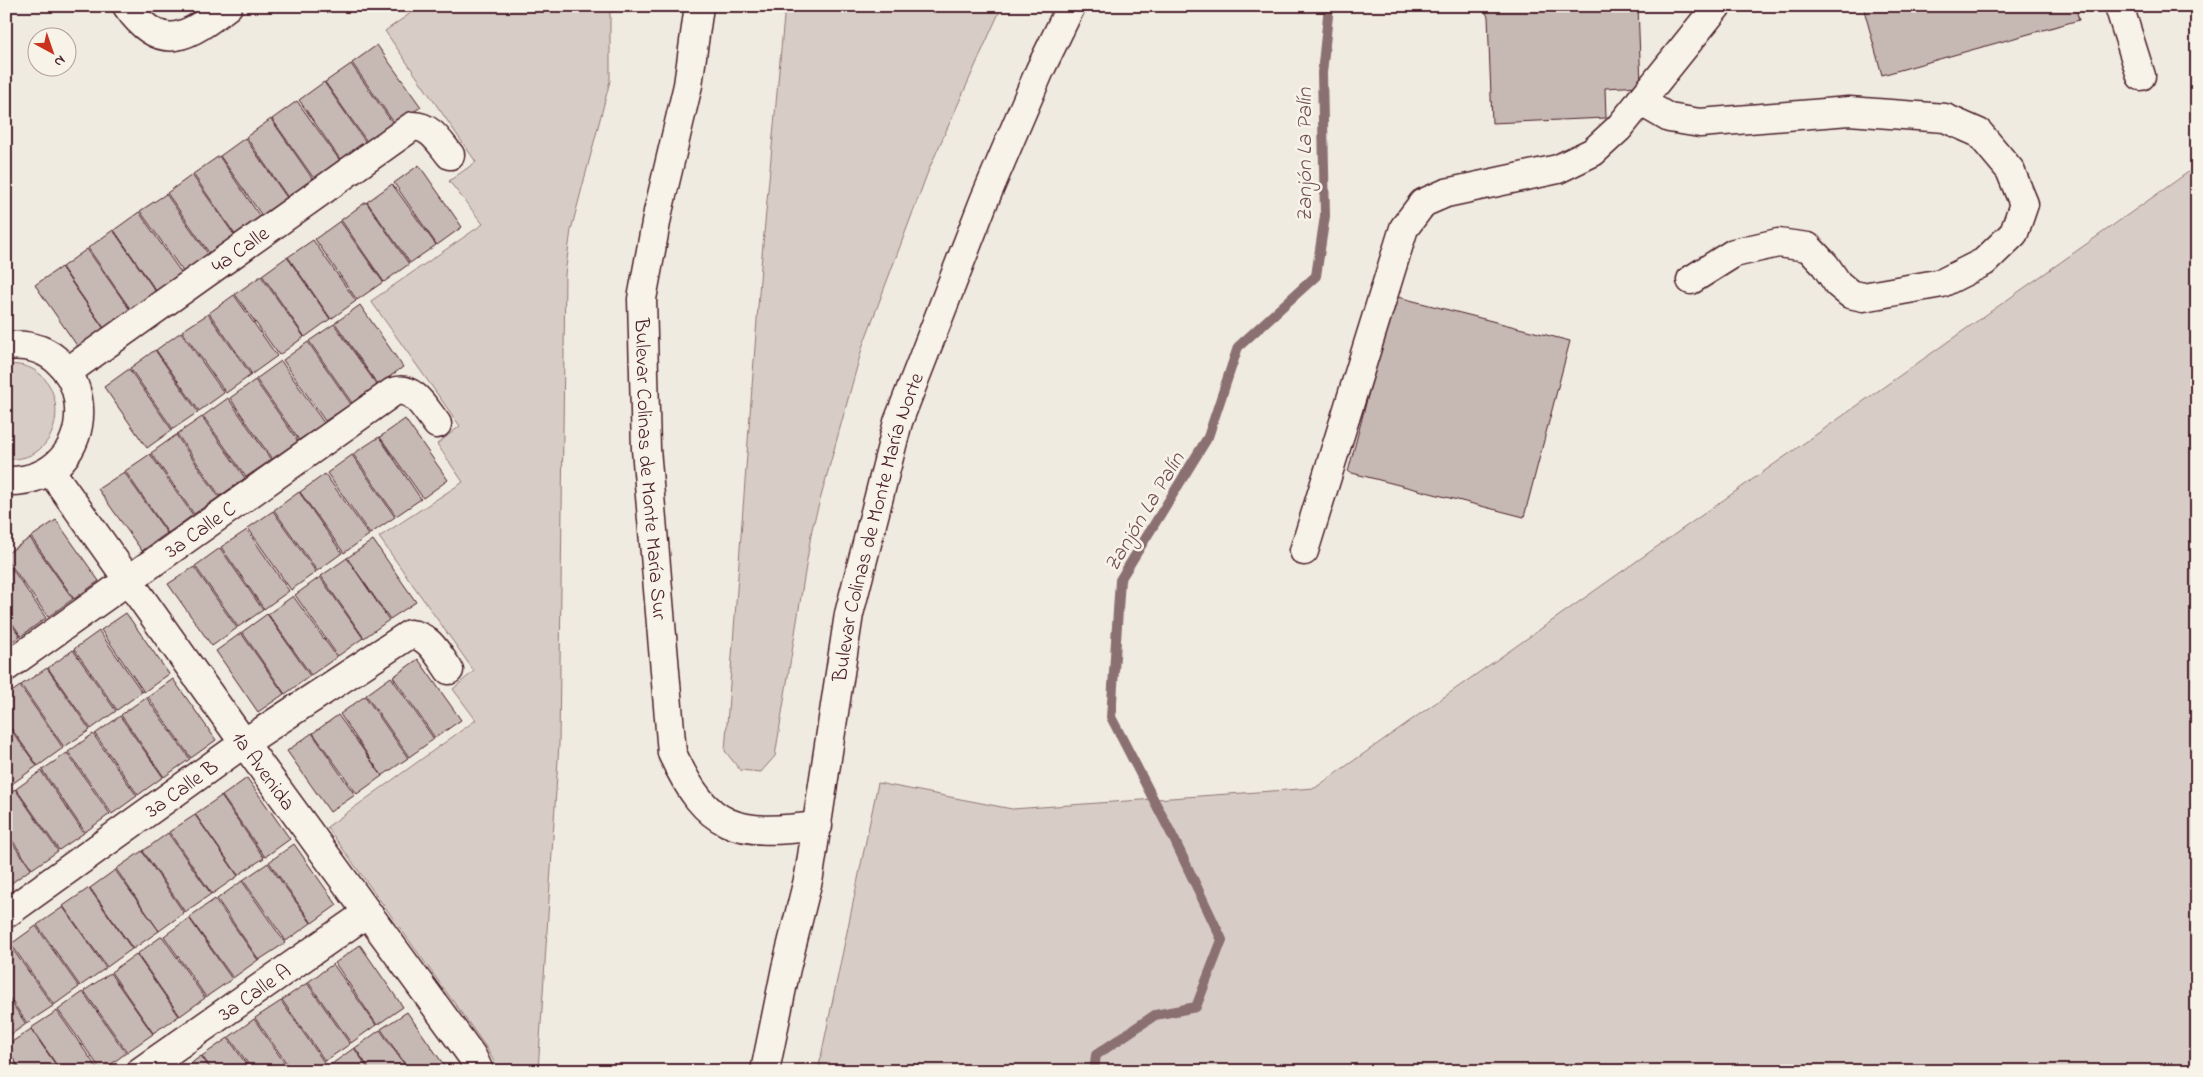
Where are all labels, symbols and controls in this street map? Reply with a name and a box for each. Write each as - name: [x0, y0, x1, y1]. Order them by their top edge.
- north arrow: [28, 28, 78, 78]
- text: N: [49, 50, 70, 72]
- water label: Zanjón La Palín: [1290, 86, 1322, 222]
- street label: 4a Calle: [206, 220, 276, 282]
- street label: Bulevar Colinas de Monte María Sur: [625, 317, 674, 622]
- street label: Bulevar Colinas de Monte María Norte: [826, 368, 933, 685]
- water label: Zanjón La Palín: [1097, 446, 1195, 579]
- street label: 3a Calle C: [159, 495, 243, 567]
- street label: 1a Avenida: [223, 726, 302, 818]
- street label: 3a Calle B: [140, 753, 225, 826]
- street label: 3a Calle A: [213, 958, 298, 1030]

